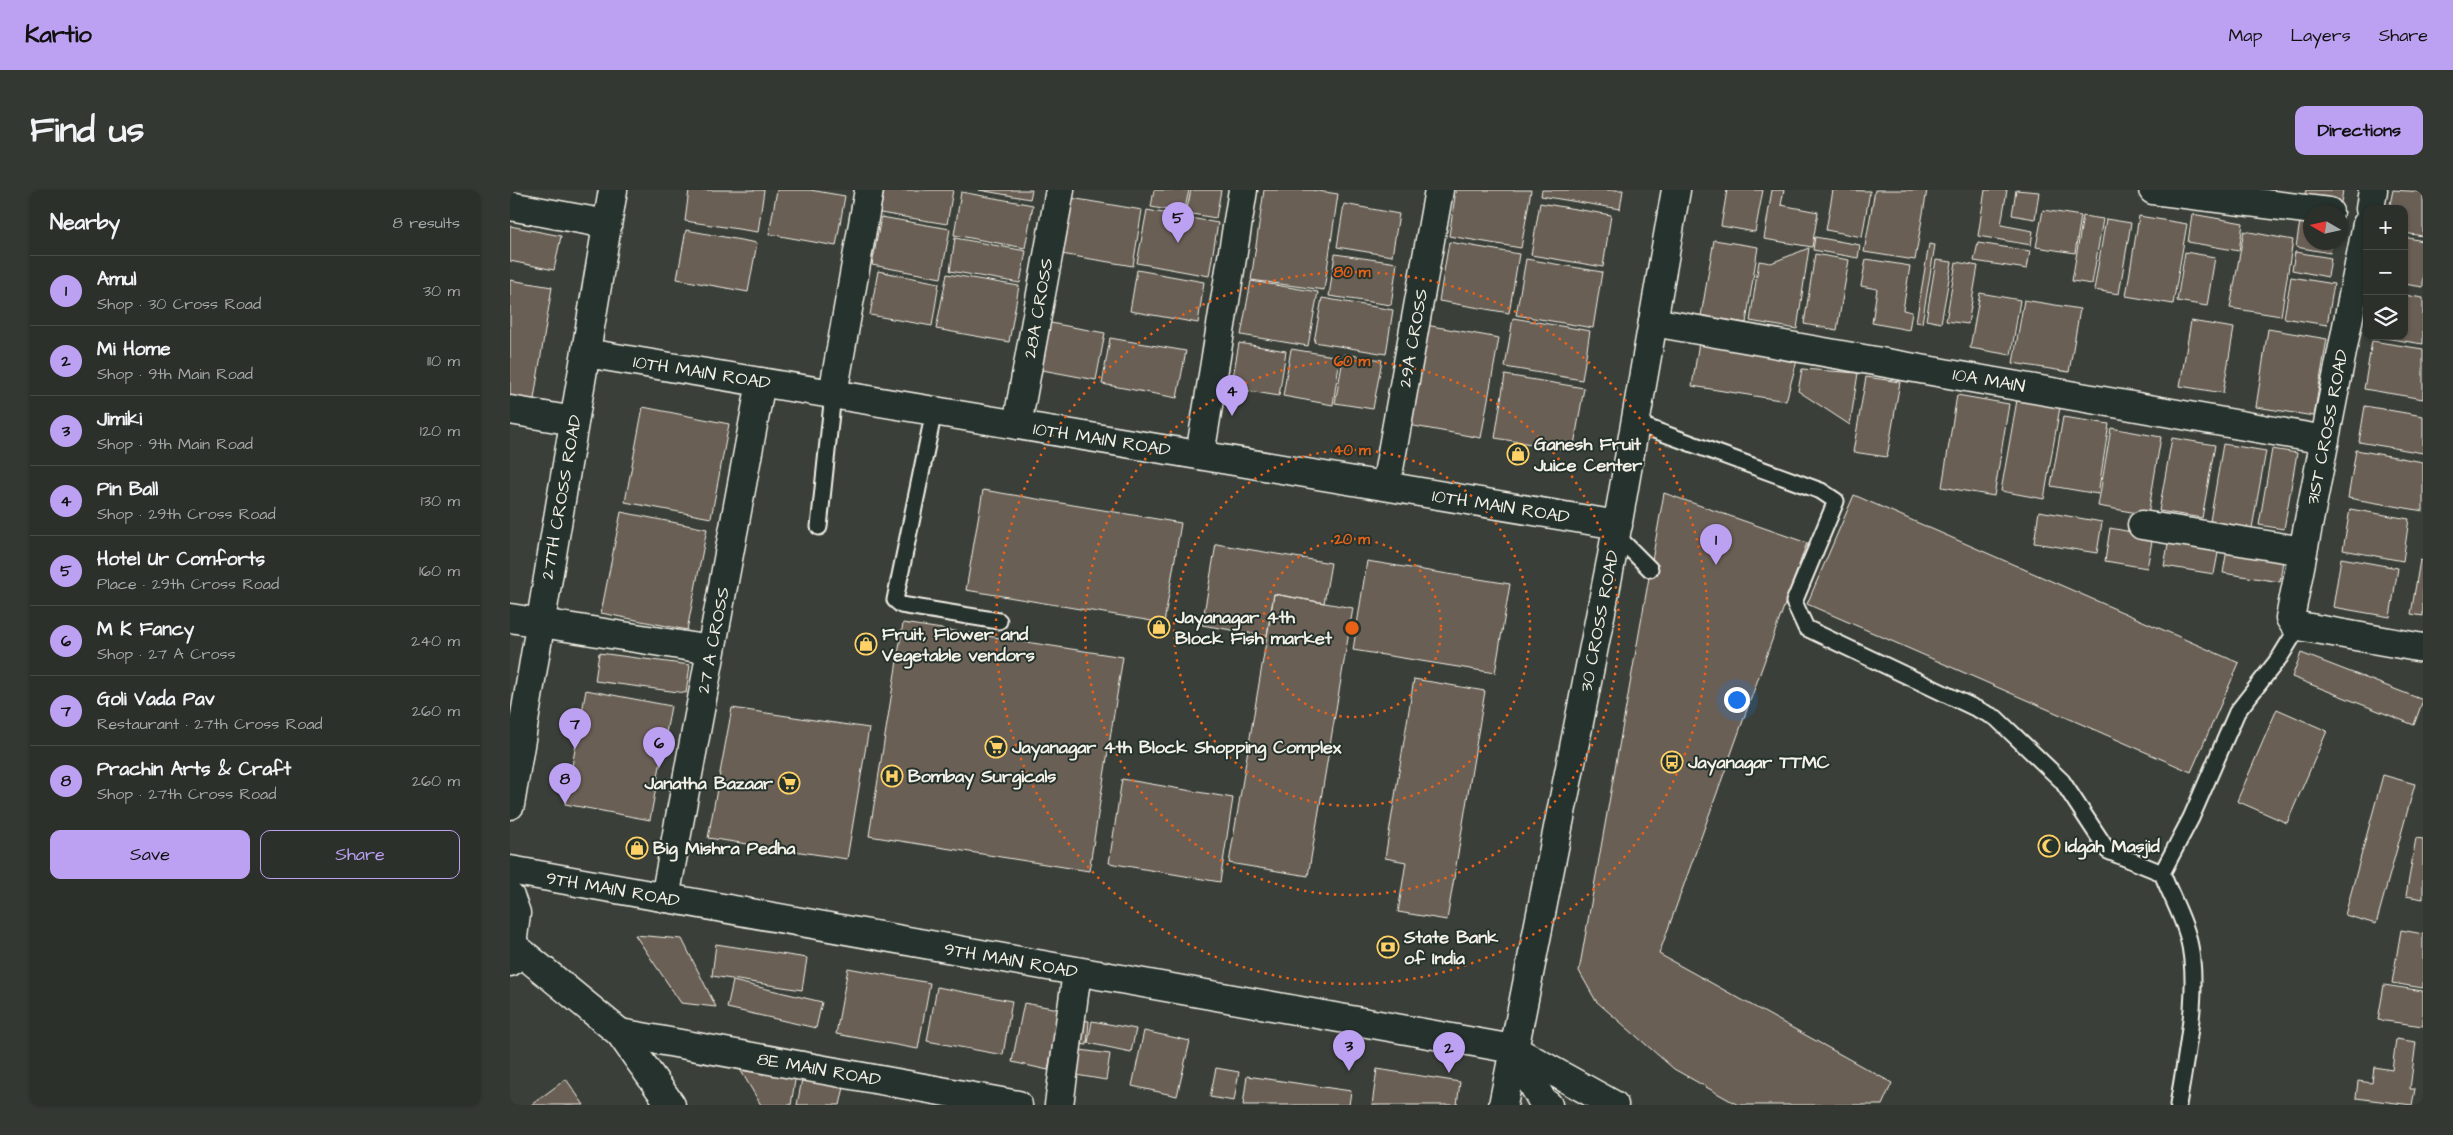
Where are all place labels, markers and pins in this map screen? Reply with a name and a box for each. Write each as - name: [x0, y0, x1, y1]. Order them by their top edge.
- pin: 5: [1162, 202, 1194, 243]
- pin: 4: [1216, 375, 1248, 416]
- place label: Ganesh Fruit Juice Center: [1533, 432, 1642, 478]
- shop icon: Ganesh Fruit Juice Center: [1506, 442, 1530, 466]
- pin: 1: [1700, 524, 1732, 565]
- place label: Jayanagar 4th Block Fish market: [1174, 605, 1333, 651]
- shop icon: Jayanagar 4th Block Fish market: [1147, 615, 1171, 639]
- centre of rings: [1343, 619, 1361, 637]
- place label: Fruit, Flower and Vegetable vendors: [881, 622, 1035, 669]
- shop icon: Fruit, Flower and Vegetable vendors: [854, 632, 878, 656]
- pin: 7: [559, 708, 591, 749]
- pin: 6: [643, 727, 675, 768]
- supermarket icon: Jayanagar 4th Block Shopping Complex: [984, 735, 1008, 759]
- place label: Jayanagar 4th Block Shopping Complex: [1011, 735, 1342, 761]
- bus stop icon: Jayanagar TTMC: [1660, 750, 1684, 774]
- place label: Jayanagar TTMC: [1687, 750, 1830, 776]
- pin: 8: [549, 763, 581, 804]
- hospital icon: Bombay Surgicals: [880, 764, 904, 788]
- place label: Bombay Surgicals: [908, 764, 1056, 790]
- place label: Janatha Bazaar: [643, 771, 773, 796]
- supermarket icon: Janatha Bazaar: [777, 771, 801, 795]
- mosque icon: Idgah Masjid: [2037, 834, 2061, 858]
- place label: Idgah Masjid: [2065, 834, 2161, 860]
- shop icon: Big Mishra Pedha: [625, 836, 649, 860]
- place label: Big Mishra Pedha: [653, 836, 796, 862]
- place label: State Bank of India: [1403, 925, 1499, 971]
- bank icon: State Bank of India: [1376, 935, 1400, 959]
- pin: 3: [1333, 1030, 1365, 1071]
- pin: 2: [1433, 1032, 1465, 1073]

